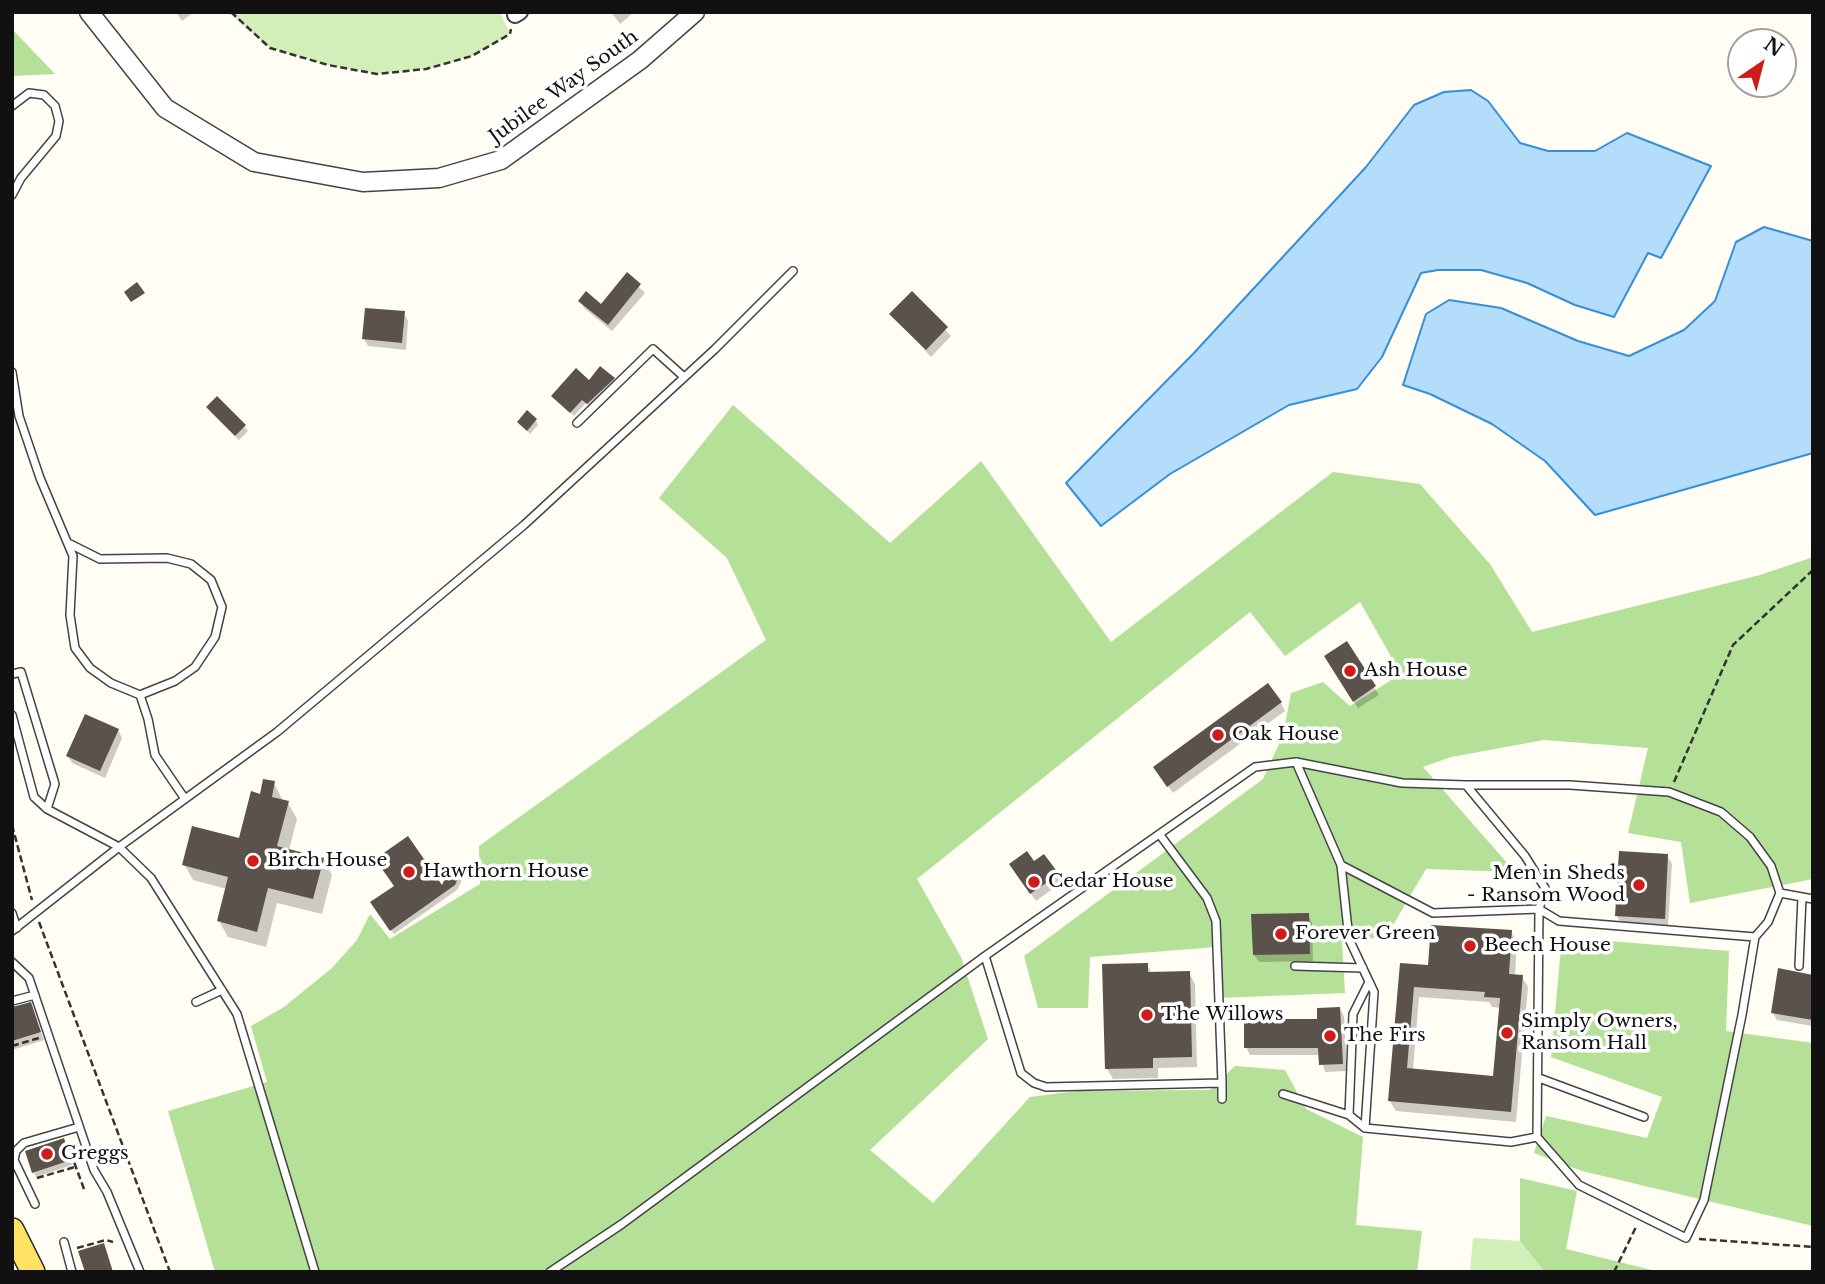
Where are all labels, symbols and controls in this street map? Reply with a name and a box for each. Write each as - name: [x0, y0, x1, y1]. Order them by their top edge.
- street label: Jubilee Way South: [485, 25, 643, 149]
- north arrow: [1727, 28, 1797, 98]
- text: N: [1759, 32, 1787, 62]
- place label: Ash House: [1364, 660, 1468, 682]
- marker: Ash House: [1342, 663, 1358, 679]
- place label: Oak House: [1232, 724, 1339, 746]
- marker: Oak House: [1210, 727, 1226, 743]
- place label: Birch House: [267, 850, 387, 872]
- marker: Birch House: [245, 853, 261, 869]
- place label: Hawthorn House: [423, 861, 589, 883]
- place label: Men in Sheds - Ransom Wood: [1467, 863, 1625, 907]
- marker: Hawthorn House: [401, 864, 417, 880]
- place label: Cedar House: [1048, 871, 1174, 893]
- marker: Cedar House: [1026, 874, 1042, 890]
- marker: Men in Sheds - Ransom Wood: [1631, 877, 1647, 893]
- place label: Forever Green: [1295, 923, 1436, 945]
- marker: Forever Green: [1273, 926, 1289, 942]
- place label: Beech House: [1484, 935, 1611, 957]
- marker: Beech House: [1462, 938, 1478, 954]
- place label: The Willows: [1161, 1004, 1283, 1026]
- marker: The Willows: [1139, 1007, 1155, 1023]
- place label: Simply Owners, Ransom Hall: [1521, 1011, 1678, 1055]
- place label: The Firs: [1344, 1025, 1426, 1047]
- marker: Simply Owners, Ransom Hall: [1499, 1025, 1515, 1041]
- marker: The Firs: [1322, 1028, 1338, 1044]
- place label: Greggs: [61, 1143, 129, 1165]
- marker: Greggs: [39, 1146, 55, 1162]

